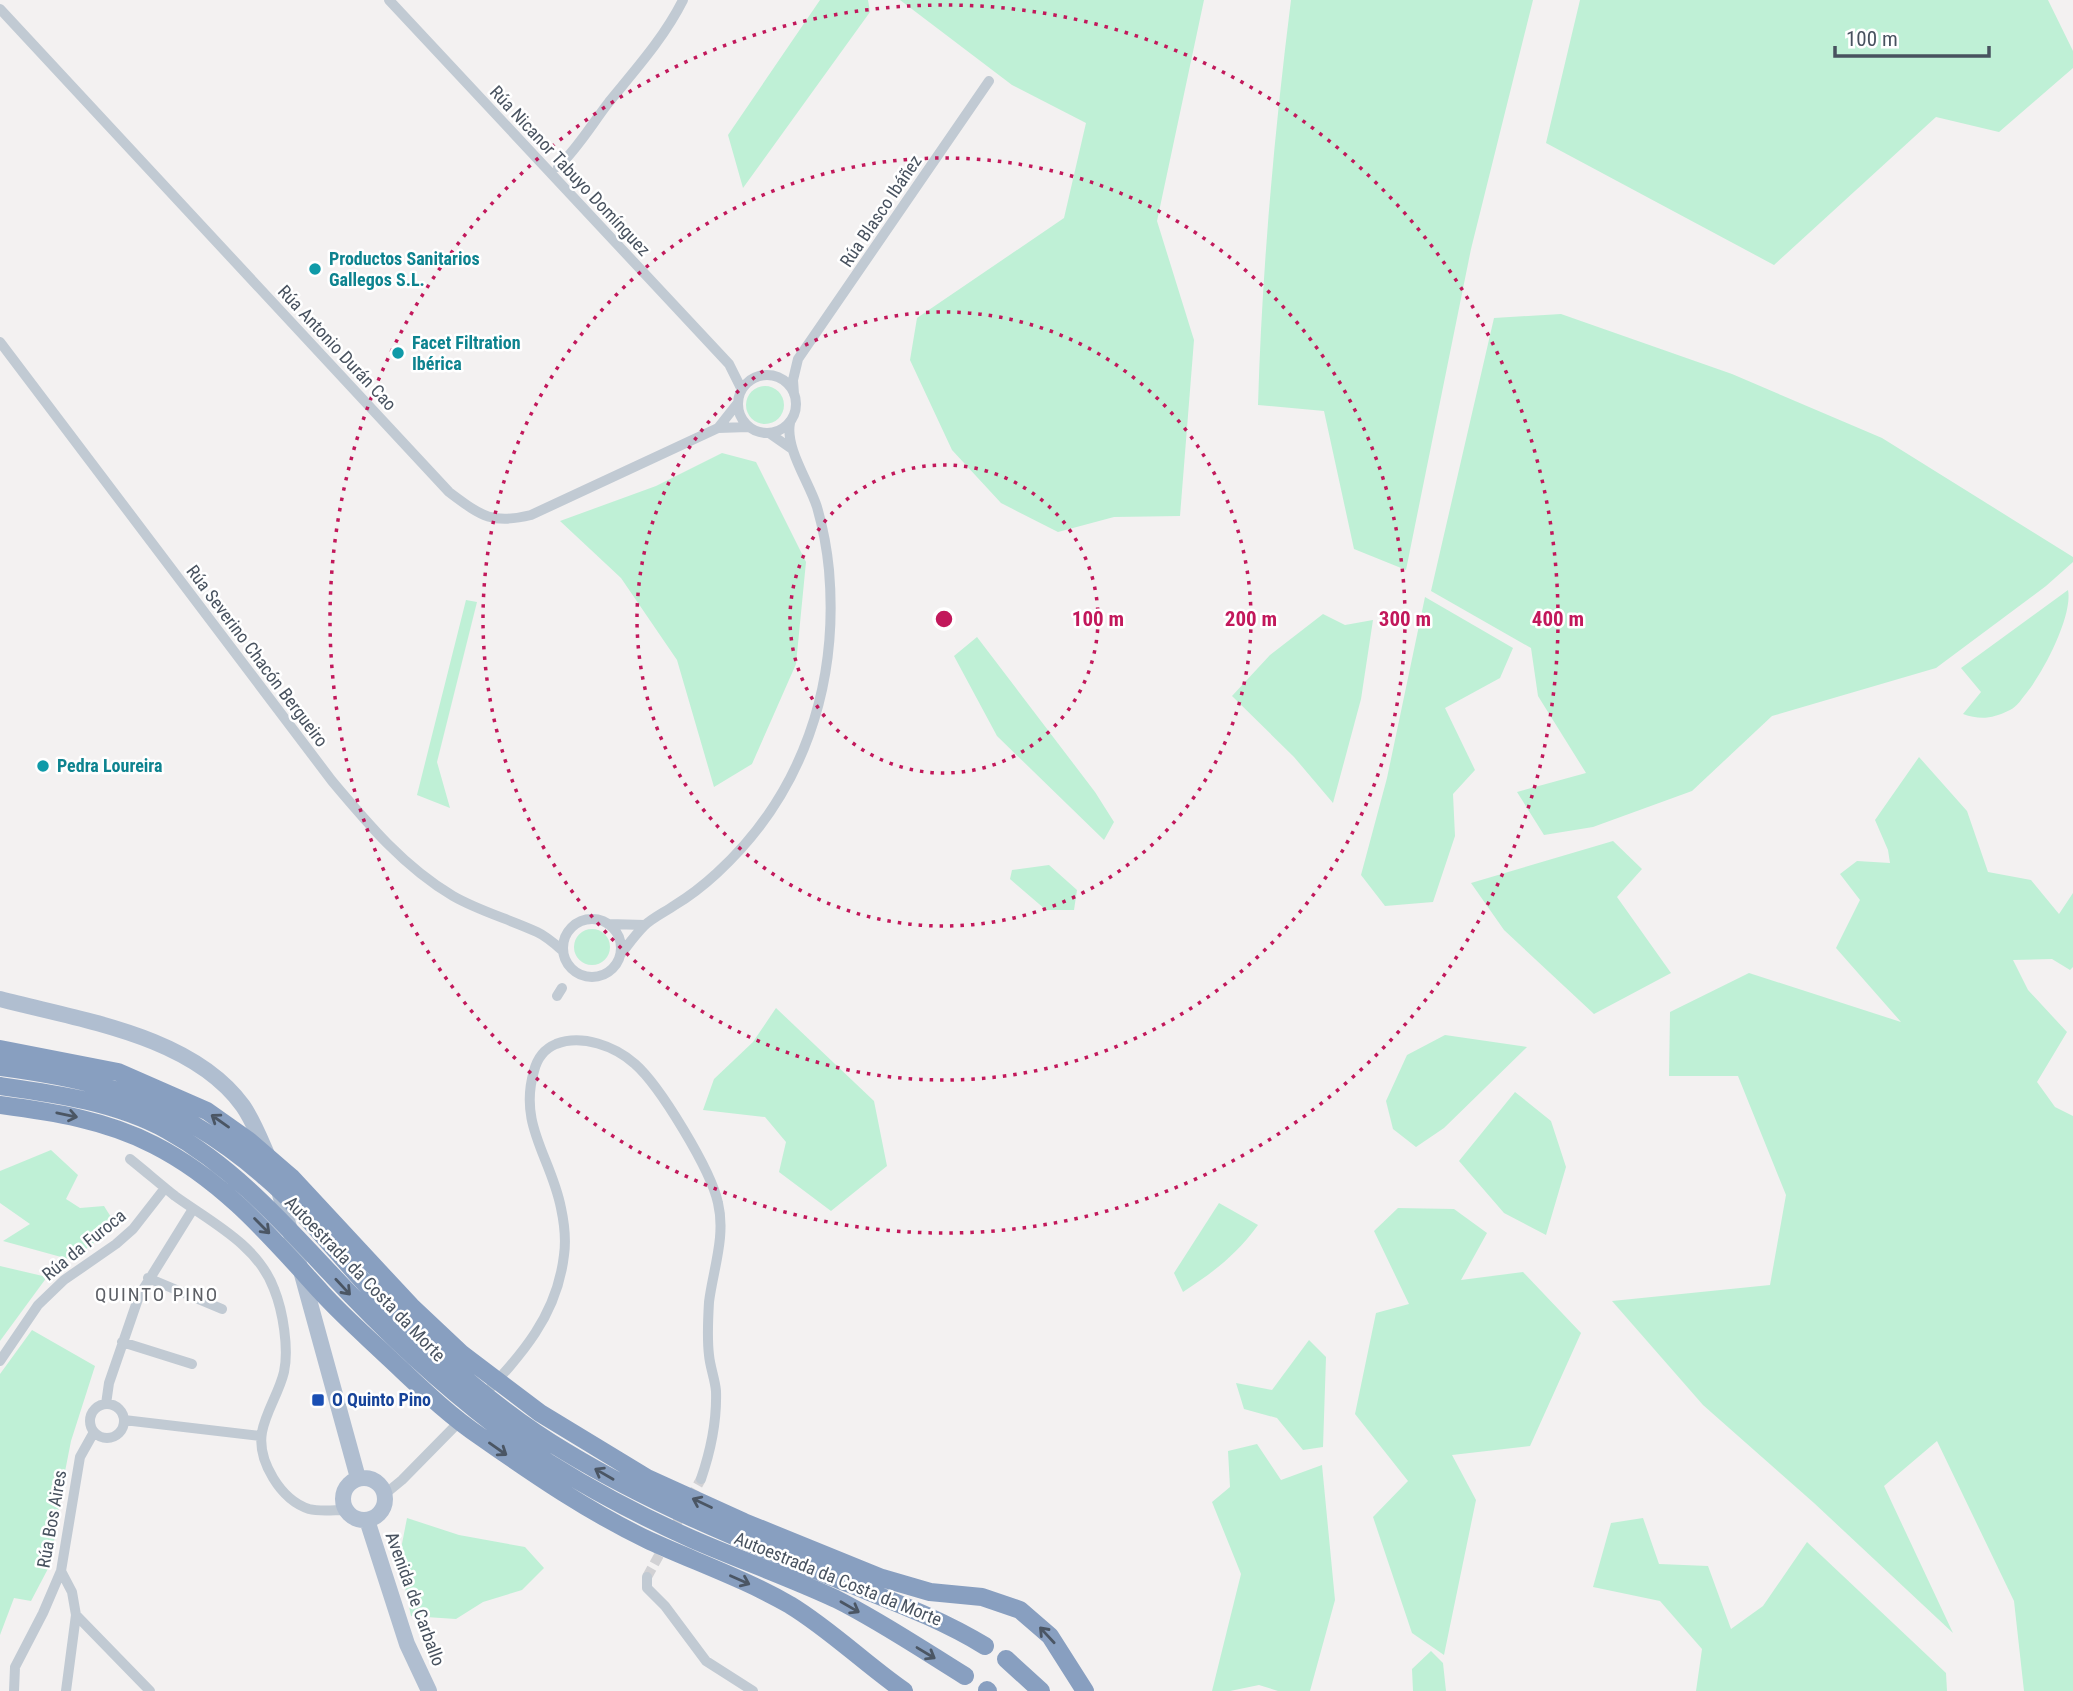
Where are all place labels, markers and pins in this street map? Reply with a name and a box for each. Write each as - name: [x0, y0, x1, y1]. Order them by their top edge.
- place label: Productos Sanitarios Gallegos S.L.: [329, 248, 480, 290]
- marker: Productos Sanitarios Gallegos S.L.: [307, 261, 323, 277]
- place label: Facet Filtration Ibérica: [412, 332, 521, 374]
- marker: Facet Filtration Ibérica: [390, 345, 406, 361]
- centre of rings: [932, 607, 956, 631]
- place label: Pedra Loureira: [57, 755, 163, 776]
- marker: Pedra Loureira: [35, 758, 51, 774]
- place label: O Quinto Pino: [332, 1389, 431, 1410]
- marker: O Quinto Pino: [310, 1392, 326, 1408]

